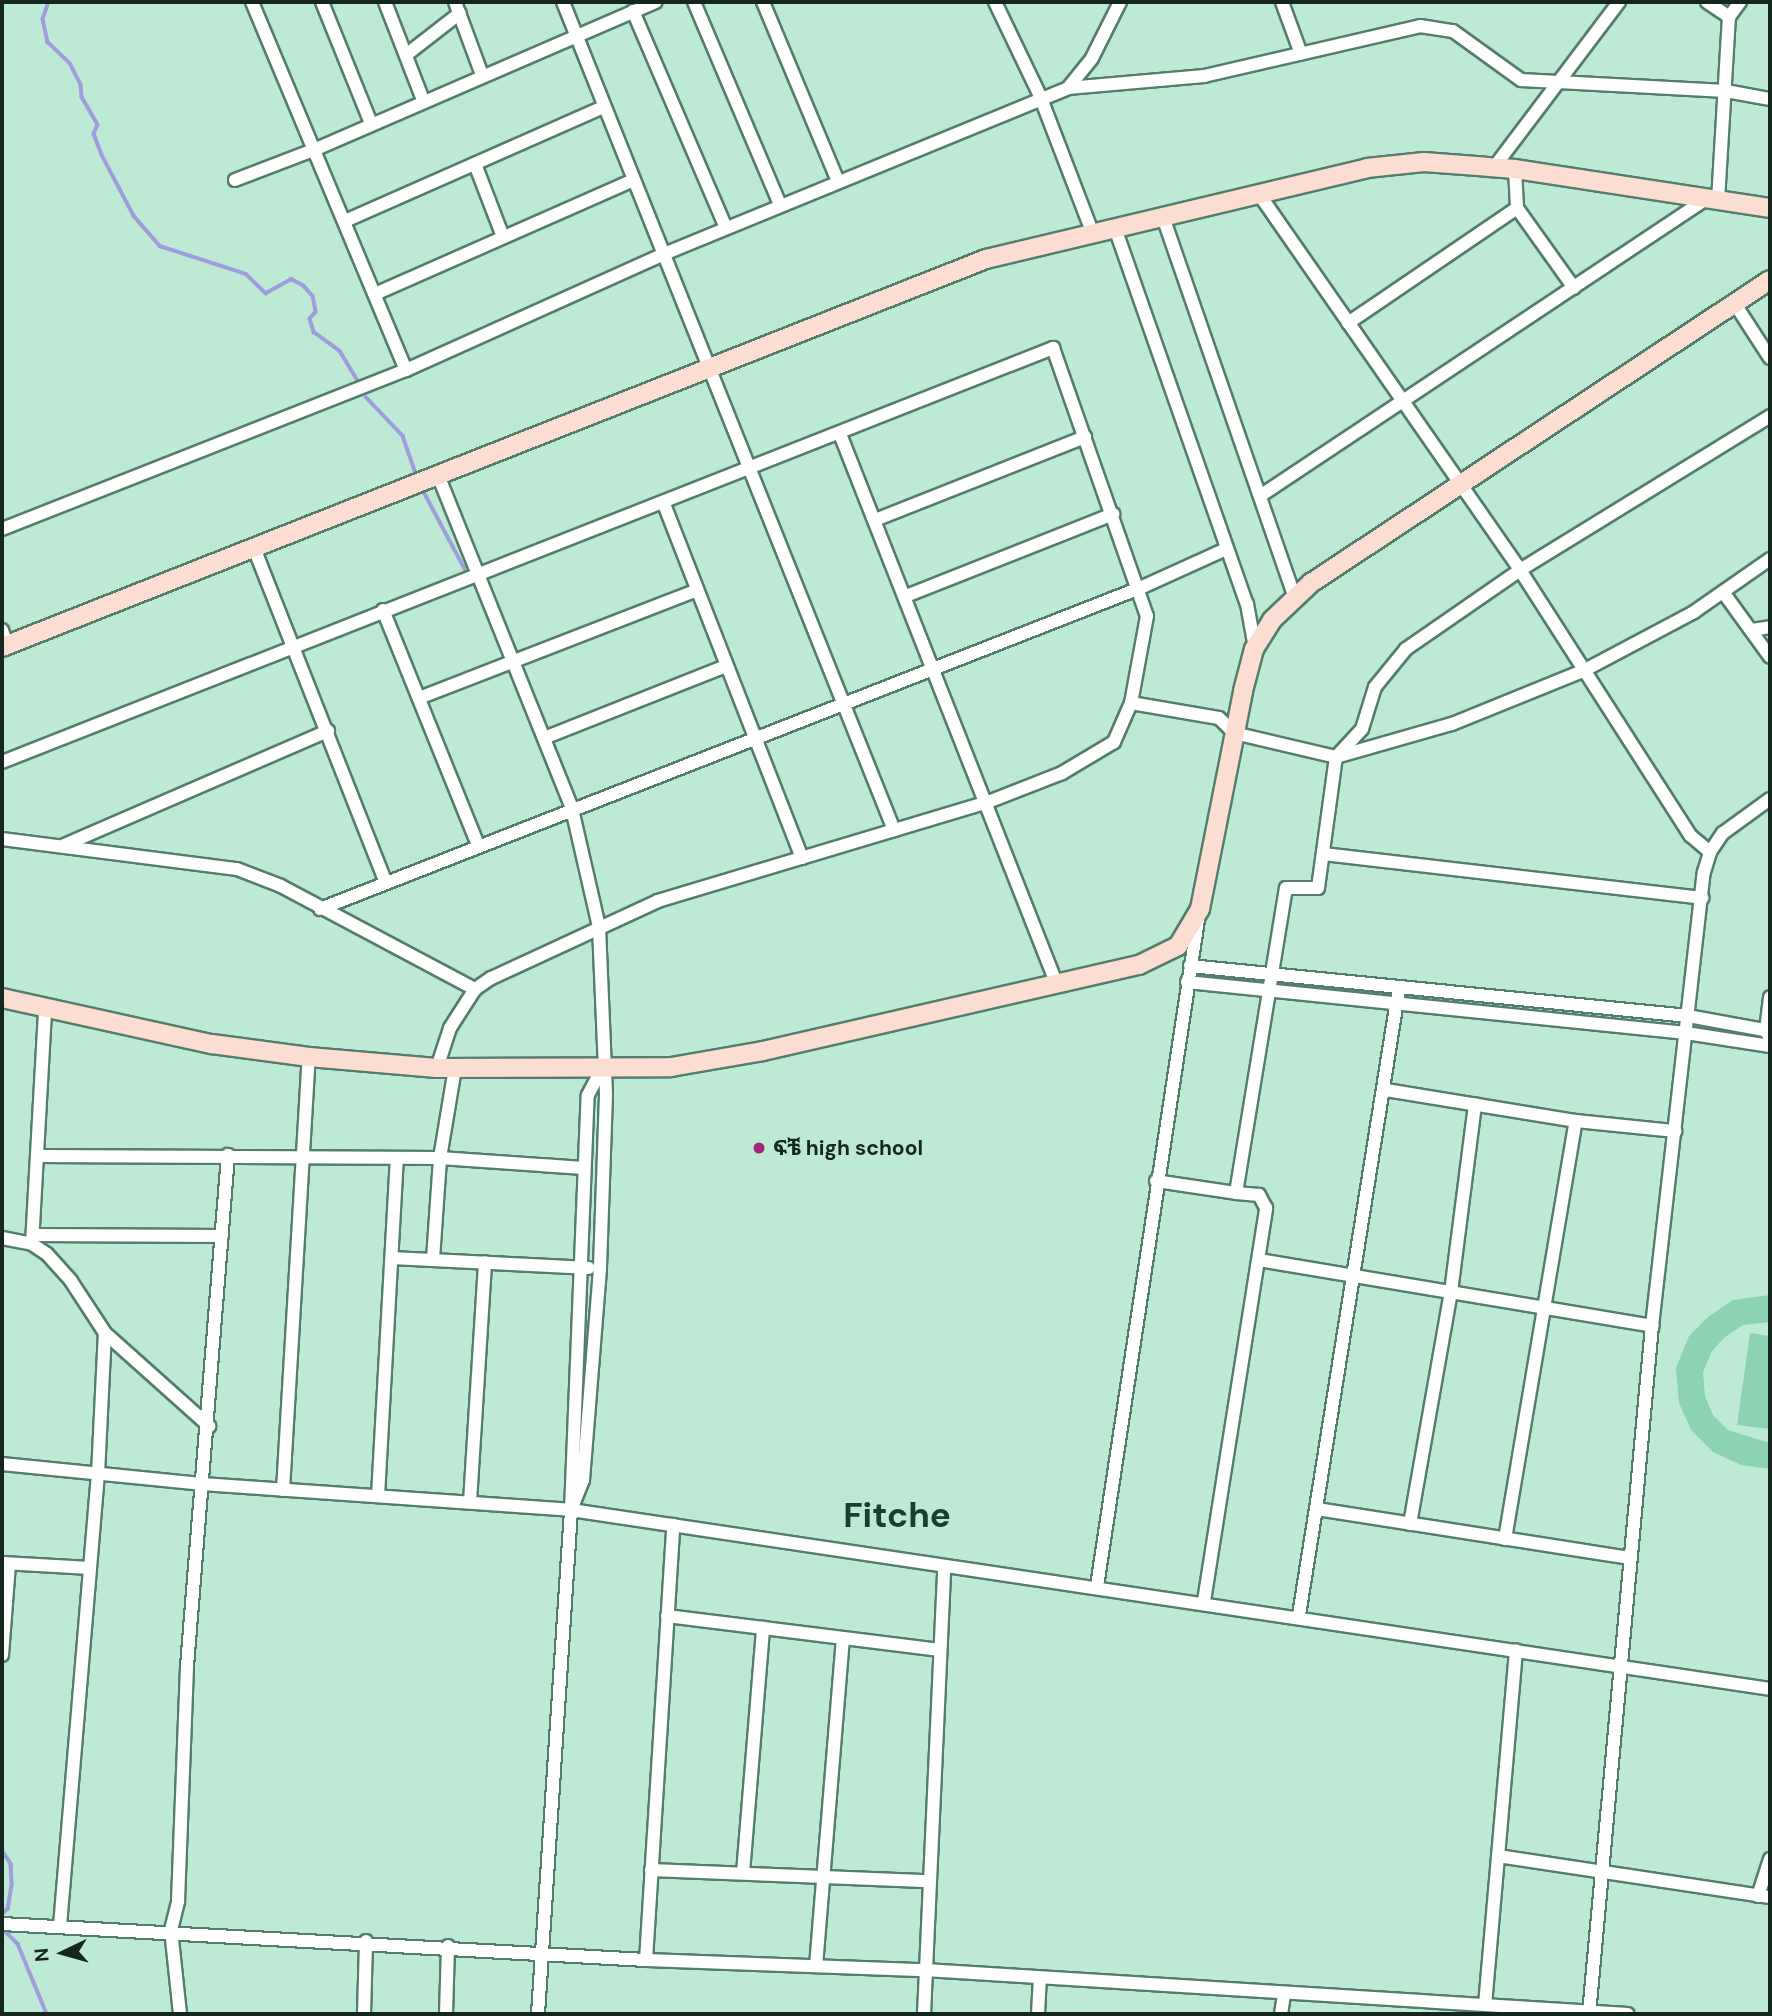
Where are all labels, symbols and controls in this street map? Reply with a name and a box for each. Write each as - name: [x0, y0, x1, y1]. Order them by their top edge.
- place label: ፍቼ high school: [773, 1135, 923, 1161]
- marker: ፍቼ high school: [751, 1140, 767, 1156]
- district label: Fitche: [843, 1494, 951, 1536]
- north arrow: [28, 1918, 98, 1988]
- text: N: [29, 1947, 55, 1963]

